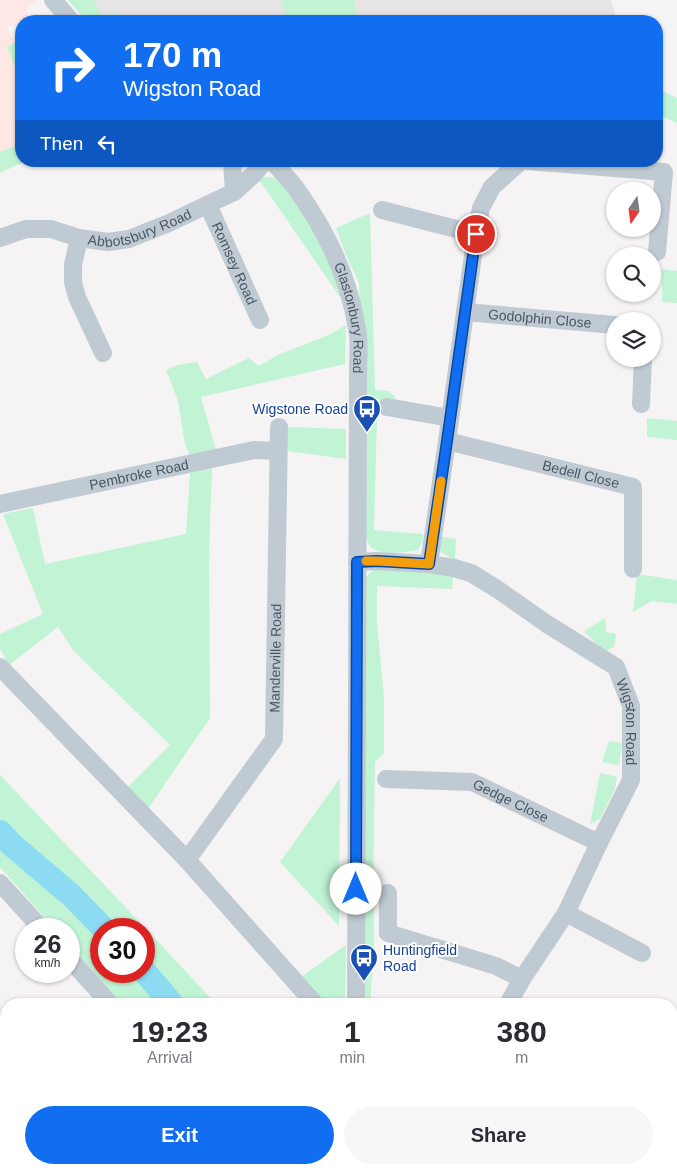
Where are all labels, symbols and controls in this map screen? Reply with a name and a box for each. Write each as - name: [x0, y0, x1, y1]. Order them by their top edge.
- icon: right: [40, 35, 105, 100]
- text: 170 m: [123, 35, 222, 74]
- text: Wigston Road: [123, 76, 261, 101]
- icon: left: [93, 130, 121, 158]
- text: Then: [40, 133, 83, 154]
- north arrow: [606, 182, 661, 238]
- map controls: [606, 182, 661, 367]
- street label: Abbotsbury Road: [87, 206, 194, 250]
- pin: [455, 213, 497, 255]
- street label: Romsey Road: [209, 220, 260, 307]
- icon: arrive: [462, 220, 490, 248]
- button: search: [606, 247, 661, 302]
- street label: Glastonbury Road: [331, 260, 367, 373]
- street label: Godolphin Close: [487, 306, 592, 331]
- button: layers: [606, 312, 661, 367]
- bus stop icon: Wigstone Road: [352, 394, 382, 433]
- place label: Wigstone Road: [252, 401, 348, 417]
- street label: Pembroke Road: [88, 456, 190, 493]
- street label: Bedell Close: [541, 457, 621, 491]
- street label: Manderville Road: [266, 603, 284, 713]
- street label: Wigston Road: [613, 676, 639, 765]
- street label: Gedge Close: [470, 776, 551, 826]
- position arrow: [329, 862, 381, 914]
- speed limit sign: 30: [90, 918, 155, 983]
- text: 26: [34, 930, 61, 958]
- place label: Huntingfield Road: [383, 942, 457, 974]
- bus stop icon: Huntingfield Road: [349, 943, 379, 982]
- text: km/h: [34, 956, 61, 970]
- text: 19:23: [131, 1015, 208, 1048]
- text: 1: [344, 1015, 361, 1048]
- text: 380: [497, 1015, 547, 1048]
- text: Arrival: [147, 1049, 192, 1066]
- text: min: [339, 1049, 365, 1066]
- text: m: [515, 1049, 528, 1066]
- button: Exit: [25, 1106, 334, 1164]
- button: Share: [344, 1106, 653, 1164]

